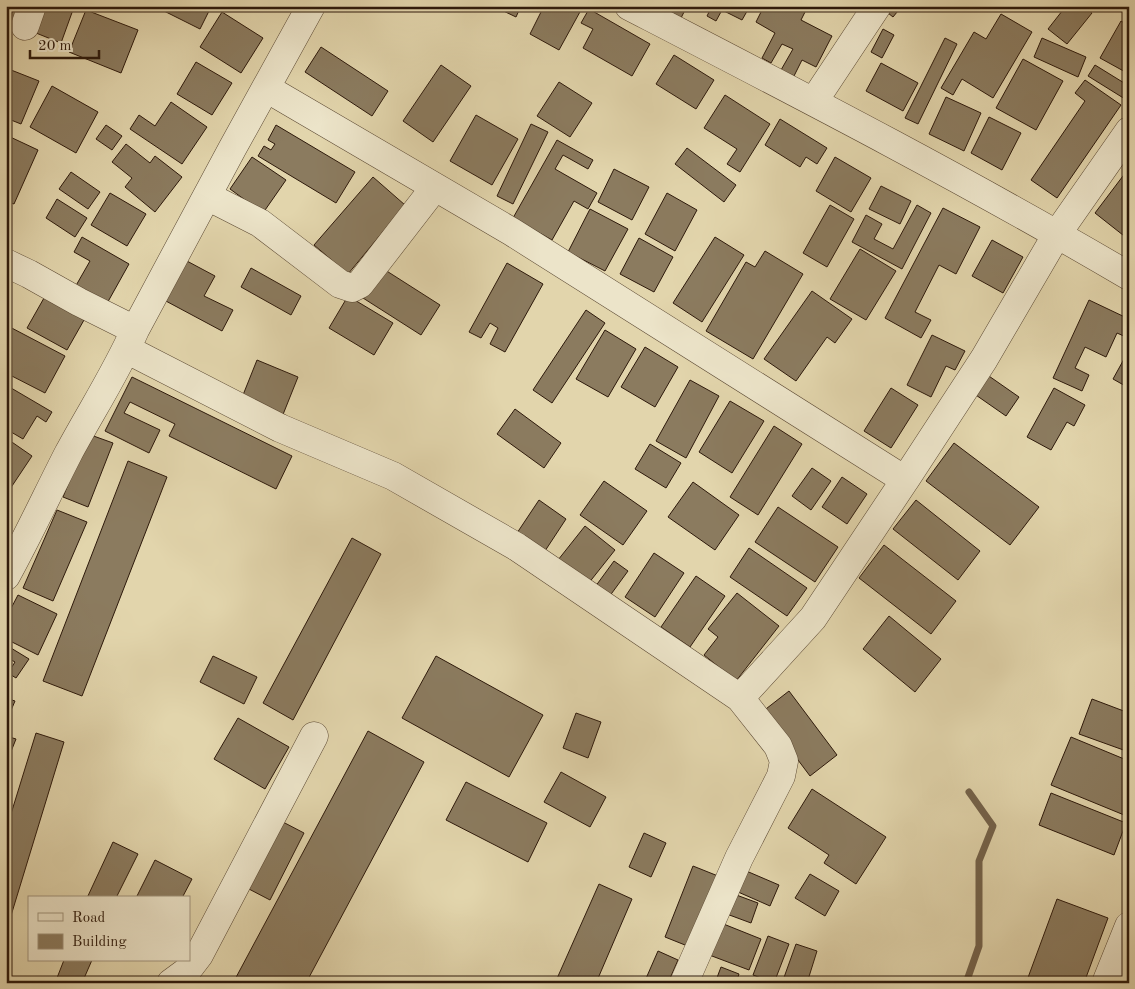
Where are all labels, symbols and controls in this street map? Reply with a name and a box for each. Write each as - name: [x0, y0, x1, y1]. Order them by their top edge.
- scale bar: [30, 28, 99, 60]
- text: 20 m: [38, 39, 72, 54]
- legend: [28, 896, 190, 962]
- text: Road: [72, 911, 106, 926]
- text: Building: [72, 935, 127, 950]

